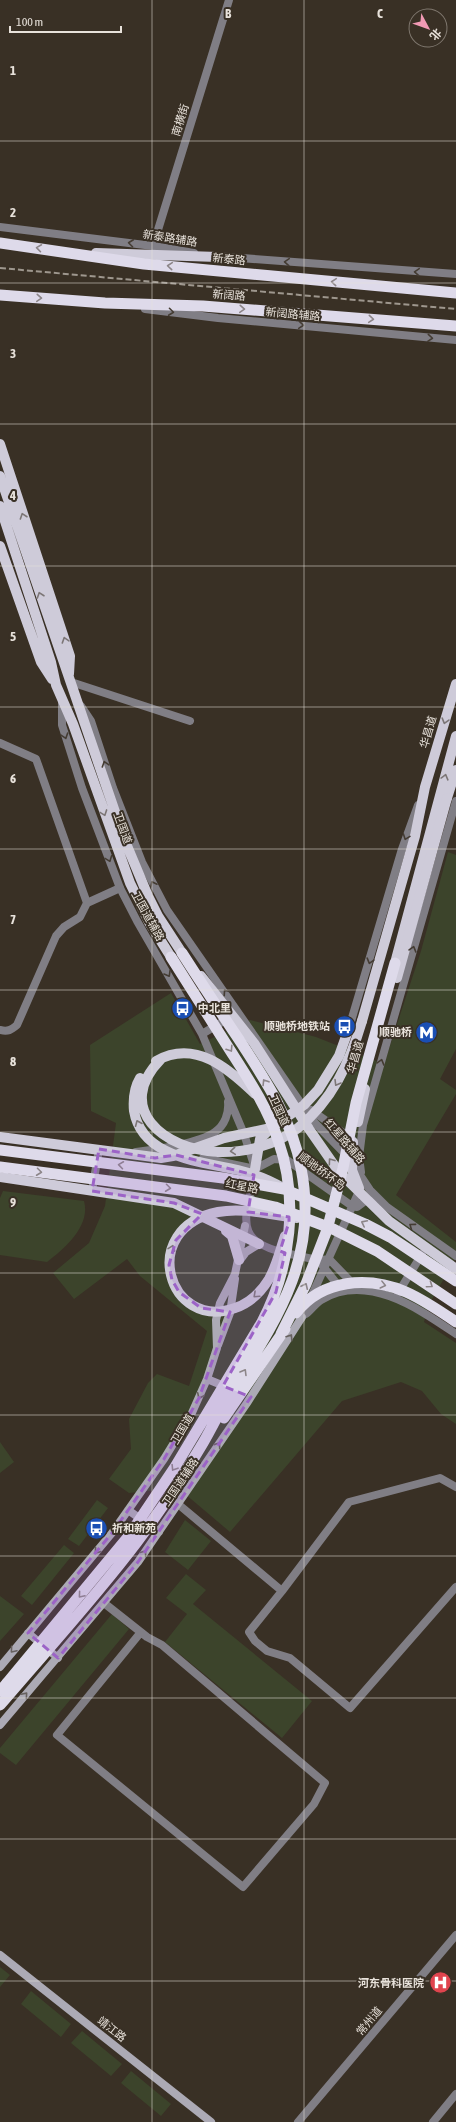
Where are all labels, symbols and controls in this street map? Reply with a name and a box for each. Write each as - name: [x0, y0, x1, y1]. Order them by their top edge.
- text: B: [225, 6, 232, 21]
- text: C: [377, 6, 383, 21]
- scale bar: [10, 8, 121, 34]
- north arrow: [408, 8, 448, 48]
- text: 100 m: [16, 15, 43, 29]
- text: 北: [427, 26, 444, 43]
- text: 1: [10, 63, 16, 78]
- street label: 南横街: [169, 102, 191, 138]
- text: 2: [10, 205, 16, 220]
- street label: 新泰路辅路: [142, 228, 198, 248]
- one-way arrow: [128, 239, 134, 248]
- one-way arrow: [36, 244, 42, 253]
- street label: 新泰路: [212, 252, 246, 266]
- one-way arrow: [284, 257, 290, 266]
- one-way arrow: [167, 262, 173, 271]
- one-way arrow: [414, 267, 420, 276]
- one-way arrow: [331, 277, 337, 286]
- street label: 新阔路: [212, 288, 246, 302]
- one-way arrow: [36, 294, 42, 303]
- one-way arrow: [239, 304, 245, 313]
- street label: 新阔路辅路: [265, 306, 321, 322]
- one-way arrow: [168, 307, 175, 316]
- one-way arrow: [368, 314, 374, 323]
- one-way arrow: [298, 321, 304, 330]
- one-way arrow: [427, 333, 433, 342]
- text: 3: [10, 346, 16, 361]
- text: 4: [9, 488, 16, 503]
- one-way arrow: [20, 513, 28, 520]
- one-way arrow: [36, 592, 45, 599]
- text: 5: [10, 629, 16, 644]
- one-way arrow: [61, 636, 70, 643]
- street label: 华昌道: [418, 714, 438, 750]
- one-way arrow: [441, 717, 450, 724]
- one-way arrow: [60, 733, 69, 740]
- one-way arrow: [101, 760, 110, 767]
- text: 6: [10, 771, 16, 786]
- one-way arrow: [440, 774, 449, 781]
- one-way arrow: [100, 810, 108, 817]
- street label: 卫国道: [112, 810, 134, 846]
- one-way arrow: [403, 833, 411, 840]
- one-way arrow: [104, 855, 112, 862]
- one-way arrow: [150, 881, 158, 889]
- street label: 卫国道辅路: [129, 889, 167, 943]
- text: 7: [10, 912, 16, 927]
- one-way arrow: [408, 945, 417, 952]
- one-way arrow: [366, 957, 375, 964]
- one-way arrow: [164, 970, 171, 977]
- one-way arrow: [223, 989, 231, 996]
- bus stop icon: 中北里: [169, 995, 195, 1021]
- place label: 中北里: [198, 1002, 231, 1014]
- bus stop icon: 顺驰桥地铁站: [332, 1013, 358, 1039]
- metro station icon: 顺驰桥: [414, 1019, 440, 1045]
- place label: 顺驰桥地铁站: [264, 1020, 330, 1032]
- place label: 顺驰桥: [379, 1026, 412, 1038]
- street label: 华昌道: [345, 1039, 365, 1075]
- one-way arrow: [225, 1045, 232, 1052]
- text: 8: [10, 1054, 16, 1069]
- one-way arrow: [376, 1058, 385, 1065]
- one-way arrow: [263, 1079, 270, 1086]
- one-way arrow: [334, 1079, 342, 1086]
- street label: 卫国道: [267, 1093, 291, 1127]
- street label: 红星路辅路: [322, 1116, 368, 1166]
- one-way arrow: [135, 1120, 143, 1127]
- one-way arrow: [230, 1147, 236, 1156]
- street label: 顺驰桥环岛: [296, 1150, 348, 1192]
- one-way arrow: [329, 1158, 336, 1165]
- one-way arrow: [118, 1161, 124, 1170]
- one-way arrow: [36, 1167, 42, 1176]
- street label: 红星路: [225, 1177, 259, 1195]
- one-way arrow: [165, 1183, 171, 1192]
- text: 9: [10, 1195, 16, 1210]
- one-way arrow: [361, 1221, 368, 1228]
- one-way arrow: [410, 1224, 417, 1231]
- one-way arrow: [168, 1245, 176, 1252]
- one-way arrow: [426, 1280, 433, 1288]
- one-way arrow: [380, 1281, 387, 1289]
- one-way arrow: [300, 1283, 308, 1291]
- one-way arrow: [253, 1290, 260, 1297]
- one-way arrow: [285, 1334, 292, 1341]
- one-way arrow: [239, 1369, 247, 1376]
- one-way arrow: [197, 1392, 205, 1399]
- street label: 卫国道: [168, 1412, 196, 1446]
- one-way arrow: [213, 1443, 220, 1450]
- street label: 卫国道辅路: [160, 1456, 200, 1508]
- one-way arrow: [172, 1464, 179, 1471]
- bus stop icon: 祈和新苑: [84, 1515, 110, 1541]
- place label: 祈和新苑: [112, 1522, 156, 1534]
- one-way arrow: [95, 1546, 102, 1554]
- one-way arrow: [139, 1550, 146, 1557]
- one-way arrow: [79, 1590, 86, 1598]
- one-way arrow: [11, 1646, 18, 1653]
- one-way arrow: [21, 1693, 28, 1700]
- hospital icon: 河东骨科医院: [427, 1970, 453, 1996]
- place label: 河东骨科医院: [358, 1977, 424, 1989]
- street label: 常州道: [354, 2005, 384, 2037]
- street label: 靖江路: [95, 2014, 129, 2044]

